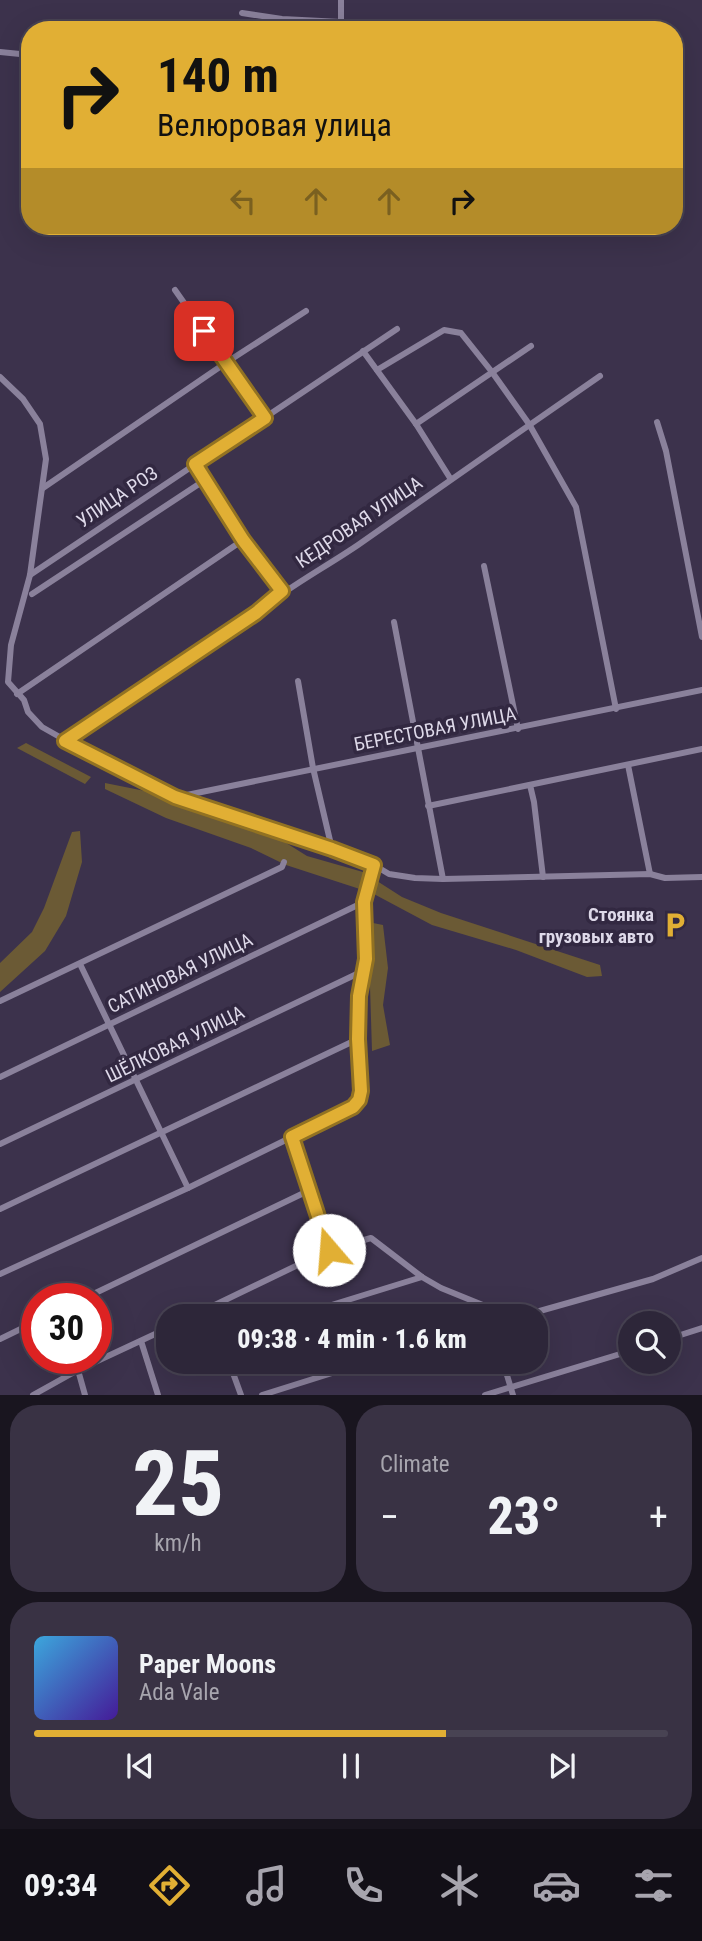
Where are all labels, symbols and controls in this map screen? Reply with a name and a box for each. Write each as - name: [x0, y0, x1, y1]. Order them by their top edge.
- text: 140 m: [157, 47, 279, 104]
- icon: right: [42, 49, 133, 140]
- text: Велюровая улица: [157, 106, 392, 144]
- icon: left: [224, 182, 262, 220]
- icon: ahead: [297, 182, 335, 220]
- icon: ahead: [370, 182, 408, 220]
- icon: right: [443, 182, 481, 220]
- pin: [174, 301, 234, 361]
- icon: arrive: [185, 312, 223, 350]
- street label: УЛИЦА РОЗ: [72, 461, 162, 532]
- street label: КЕДРОВАЯ УЛИЦА: [291, 471, 427, 573]
- street label: БЕРЕСТОВАЯ УЛИЦА: [352, 702, 518, 756]
- place label: Стоянка грузовых авто: [539, 903, 654, 948]
- parking icon: Стоянка грузовых авто: [660, 910, 690, 940]
- street label: САТИНОВАЯ УЛИЦА: [104, 928, 256, 1018]
- street label: ШЁЛКОВАЯ УЛИЦА: [102, 1000, 248, 1088]
- position arrow: [292, 1213, 366, 1287]
- speed limit sign: 30: [21, 1283, 112, 1374]
- map controls: [618, 1311, 681, 1374]
- button: search: [618, 1311, 681, 1374]
- text: 09:38 · 4 min · 1.6 km: [237, 1324, 467, 1354]
- text: 25: [132, 1431, 224, 1537]
- text: Climate: [380, 1451, 450, 1478]
- text: 23°: [487, 1486, 561, 1547]
- text: −: [380, 1495, 399, 1539]
- text: +: [649, 1495, 668, 1539]
- text: km/h: [154, 1530, 202, 1557]
- text: Paper Moons: [139, 1649, 276, 1679]
- text: Ada Vale: [139, 1679, 219, 1706]
- icon: previous: [121, 1747, 159, 1785]
- icon: pause: [332, 1747, 370, 1785]
- icon: next: [543, 1747, 581, 1785]
- icon: directions: [145, 1861, 194, 1910]
- icon: music: [242, 1861, 291, 1910]
- icon: phone: [339, 1861, 388, 1910]
- icon: climate: [435, 1861, 484, 1910]
- icon: car: [532, 1861, 581, 1910]
- icon: filters: [629, 1861, 678, 1910]
- text: 09:34: [24, 1866, 97, 1904]

